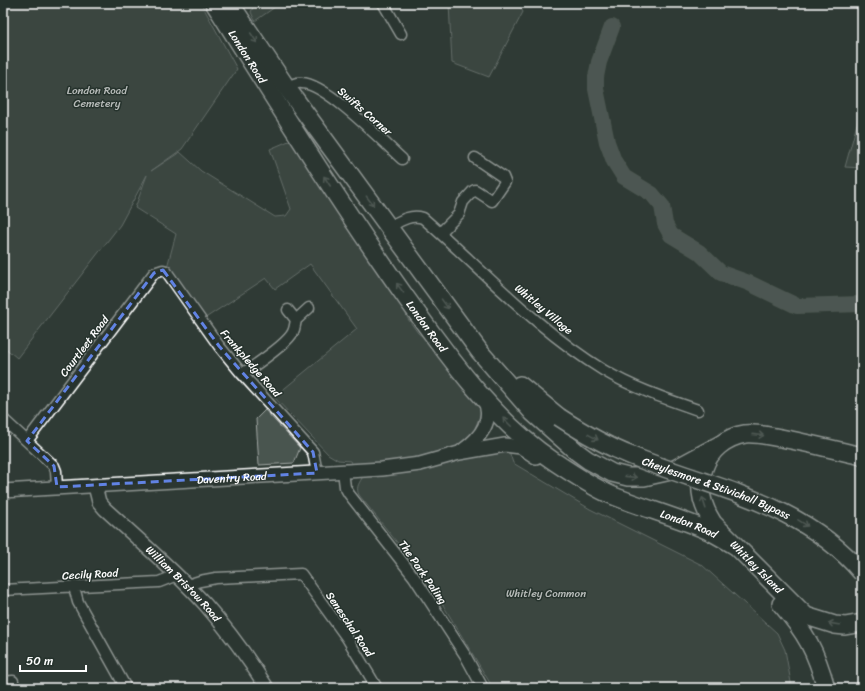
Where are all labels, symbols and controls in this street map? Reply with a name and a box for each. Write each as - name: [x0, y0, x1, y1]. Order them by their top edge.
- street label: London Road: [223, 26, 272, 88]
- one-way arrow: [250, 33, 258, 44]
- park label: London Road Cemetery: [67, 81, 128, 113]
- street label: Swifts Corner: [333, 82, 397, 142]
- one-way arrow: [322, 175, 330, 187]
- one-way arrow: [366, 196, 374, 207]
- street label: Whitley Village: [510, 279, 577, 340]
- one-way arrow: [396, 283, 404, 294]
- street label: London Road: [401, 296, 452, 357]
- one-way arrow: [441, 298, 449, 309]
- street label: Courtleet Road: [55, 310, 115, 381]
- street label: Frankpledge Road: [215, 325, 287, 403]
- one-way arrow: [502, 417, 512, 427]
- one-way arrow: [751, 431, 764, 439]
- one-way arrow: [587, 434, 599, 442]
- street label: Cheylesmore & Stivichall Bypass: [639, 452, 794, 525]
- street label: Daventry Road: [196, 467, 268, 490]
- one-way arrow: [624, 473, 637, 480]
- one-way arrow: [699, 497, 707, 509]
- street label: London Road: [658, 504, 722, 544]
- one-way arrow: [797, 520, 809, 528]
- street label: The Park Paling: [393, 536, 452, 609]
- street label: Whitley Island: [725, 536, 789, 599]
- street label: William Bristow Road: [141, 541, 226, 627]
- street label: Cecily Road: [62, 563, 120, 585]
- park label: Whitley Common: [506, 584, 586, 603]
- street label: Seneschal Road: [321, 588, 379, 662]
- one-way arrow: [828, 620, 841, 628]
- scale bar: [20, 647, 86, 673]
- text: 50 m: [26, 650, 53, 672]

